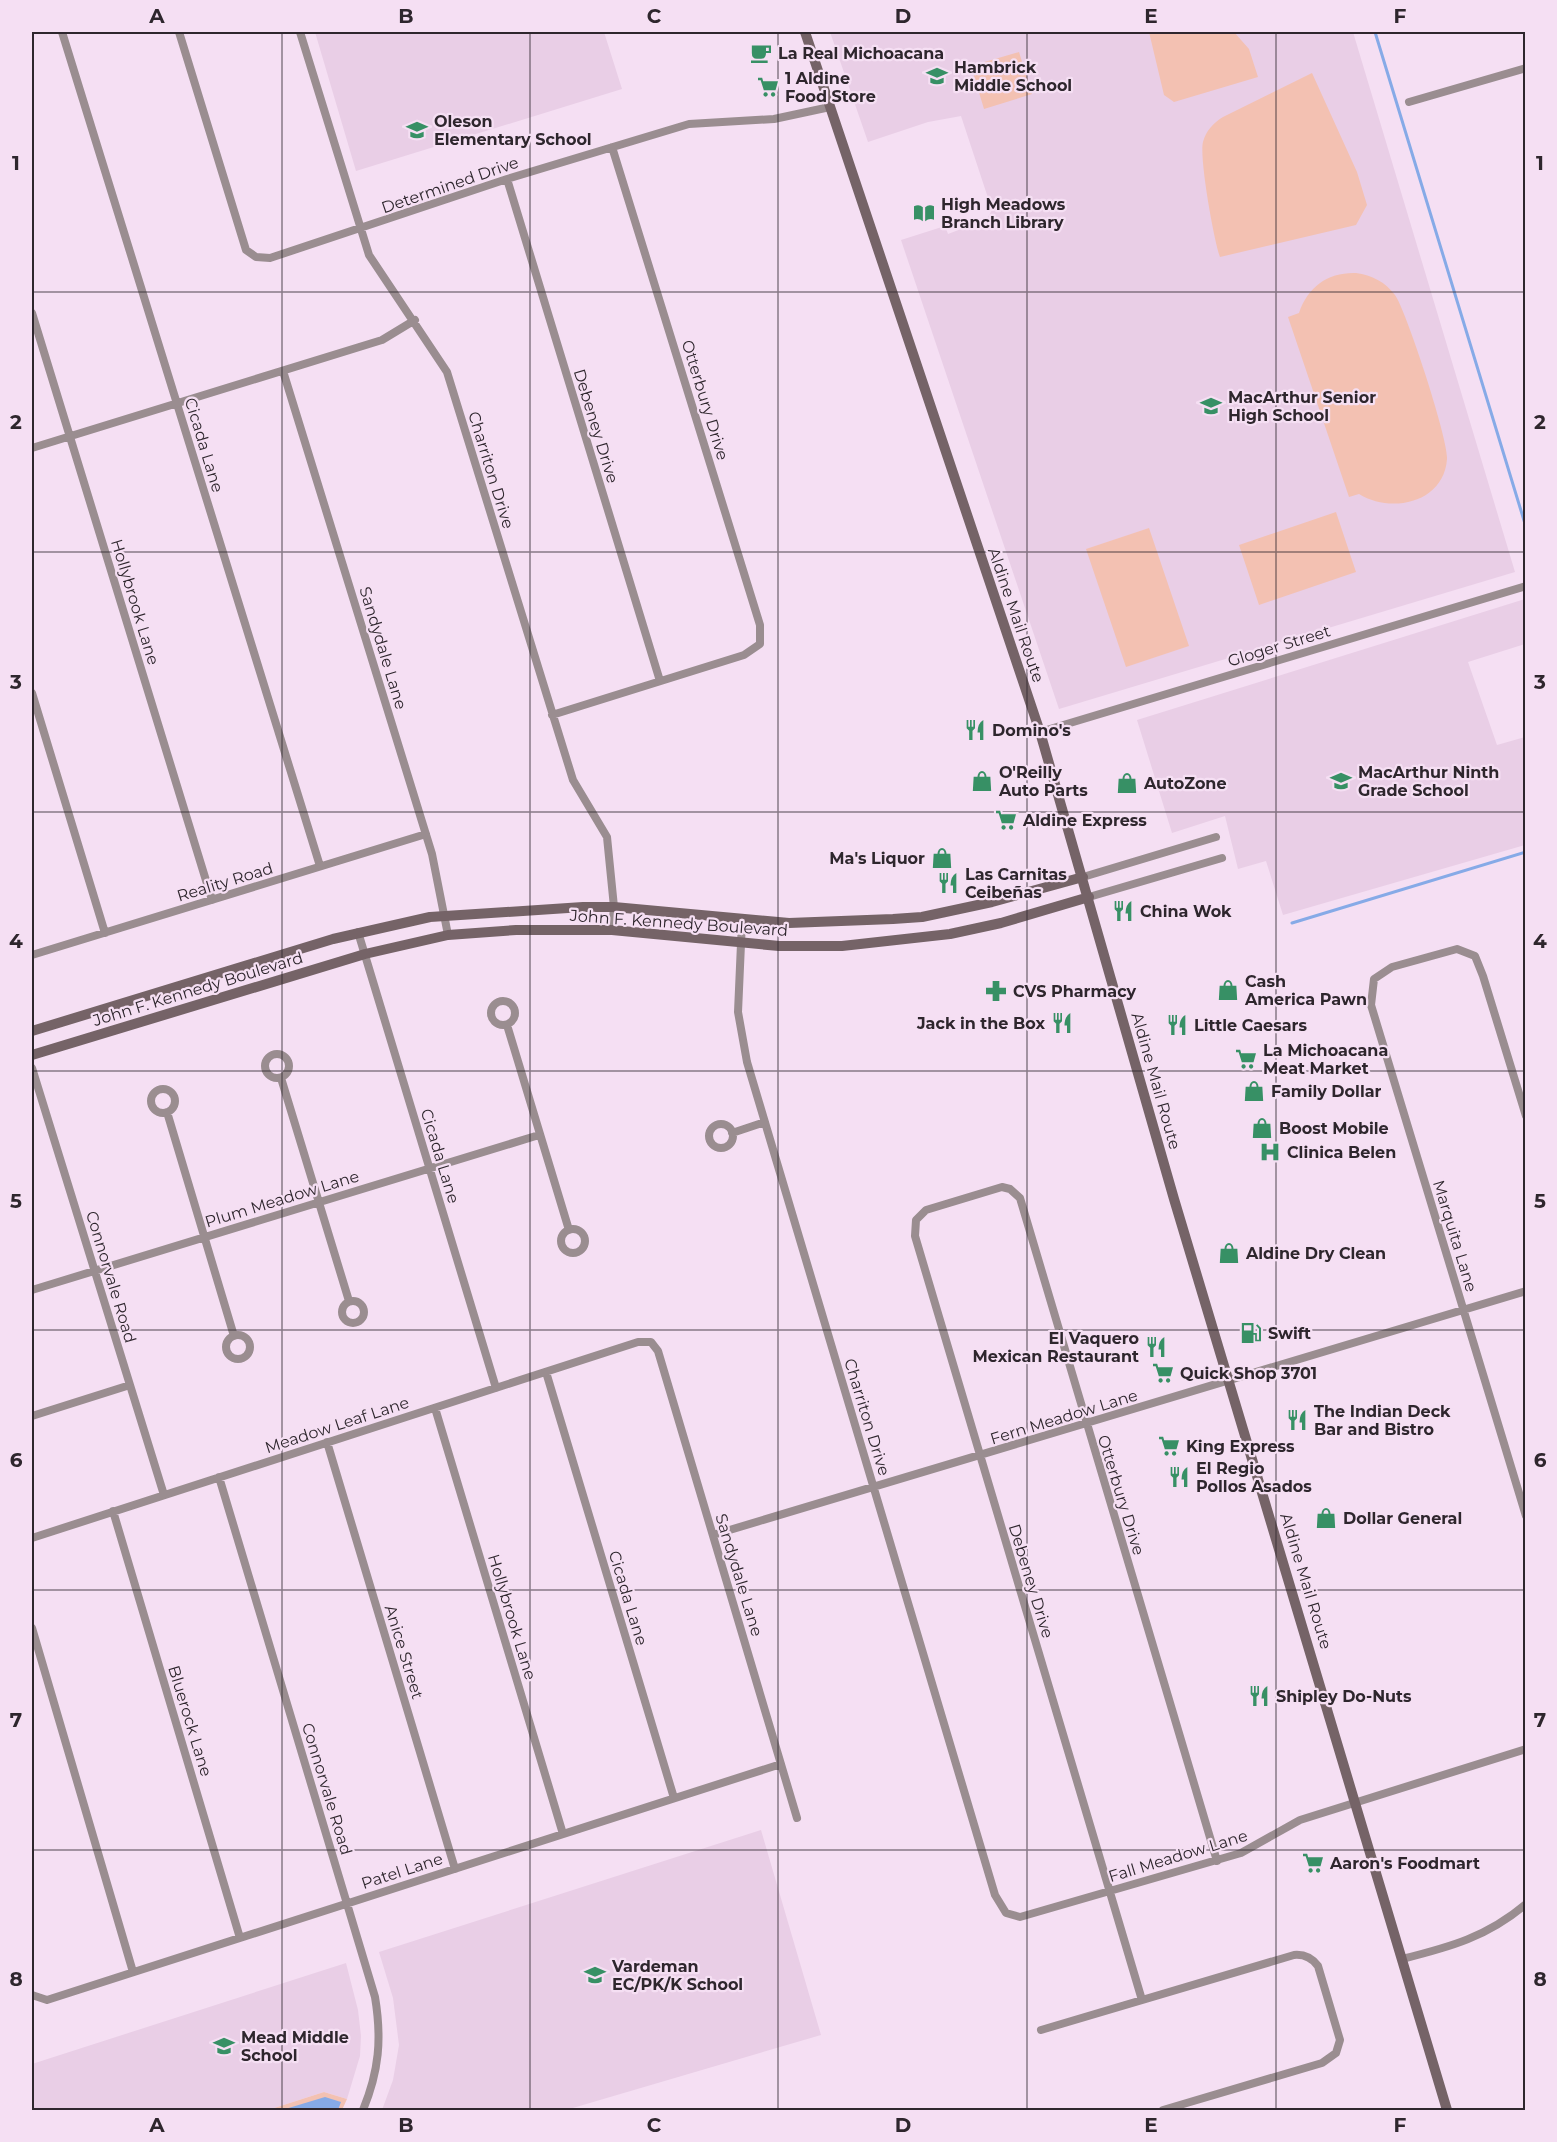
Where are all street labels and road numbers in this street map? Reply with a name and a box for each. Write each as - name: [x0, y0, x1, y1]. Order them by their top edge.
- street label: Determined Drive: [379, 153, 521, 217]
- street label: Otterbury Drive: [678, 338, 732, 462]
- street label: Debeney Drive: [570, 367, 622, 485]
- street label: Cicada Lane: [181, 395, 227, 495]
- street label: Charriton Drive: [464, 409, 518, 531]
- street label: Hollybrook Lane: [107, 537, 163, 667]
- street label: Aldine Mail Route: [984, 545, 1048, 685]
- street label: Sandydale Lane: [355, 584, 411, 712]
- street label: Gloger Street: [1225, 621, 1333, 671]
- street label: Reality Road: [175, 858, 275, 906]
- street label: John F. Kennedy Boulevard: [568, 906, 789, 940]
- street label: John F. Kennedy Boulevard: [90, 948, 305, 1030]
- street label: Aldine Mail Route: [1127, 1010, 1185, 1152]
- street label: Cicada Lane: [417, 1106, 463, 1206]
- street label: Plum Meadow Lane: [203, 1167, 361, 1231]
- street label: Marquita Lane: [1429, 1178, 1481, 1294]
- street label: Connorvale Road: [82, 1209, 140, 1345]
- street label: Charriton Drive: [840, 1356, 894, 1478]
- street label: Fern Meadow Lane: [988, 1386, 1140, 1448]
- street label: Meadow Leaf Lane: [263, 1393, 411, 1457]
- street label: Otterbury Drive: [1094, 1433, 1148, 1557]
- street label: Sandydale Lane: [711, 1511, 767, 1639]
- street label: Aldine Mail Route: [1276, 1511, 1336, 1651]
- street label: Debeney Drive: [1005, 1522, 1057, 1640]
- street label: Cicada Lane: [605, 1548, 651, 1648]
- street label: Hollybrook Lane: [484, 1552, 540, 1682]
- street label: Anice Street: [381, 1603, 428, 1702]
- street label: Bluerock Lane: [164, 1663, 216, 1779]
- street label: Connorvale Road: [298, 1721, 356, 1857]
- street label: Fall Meadow Lane: [1106, 1826, 1250, 1886]
- street label: Patel Lane: [359, 1849, 445, 1893]

